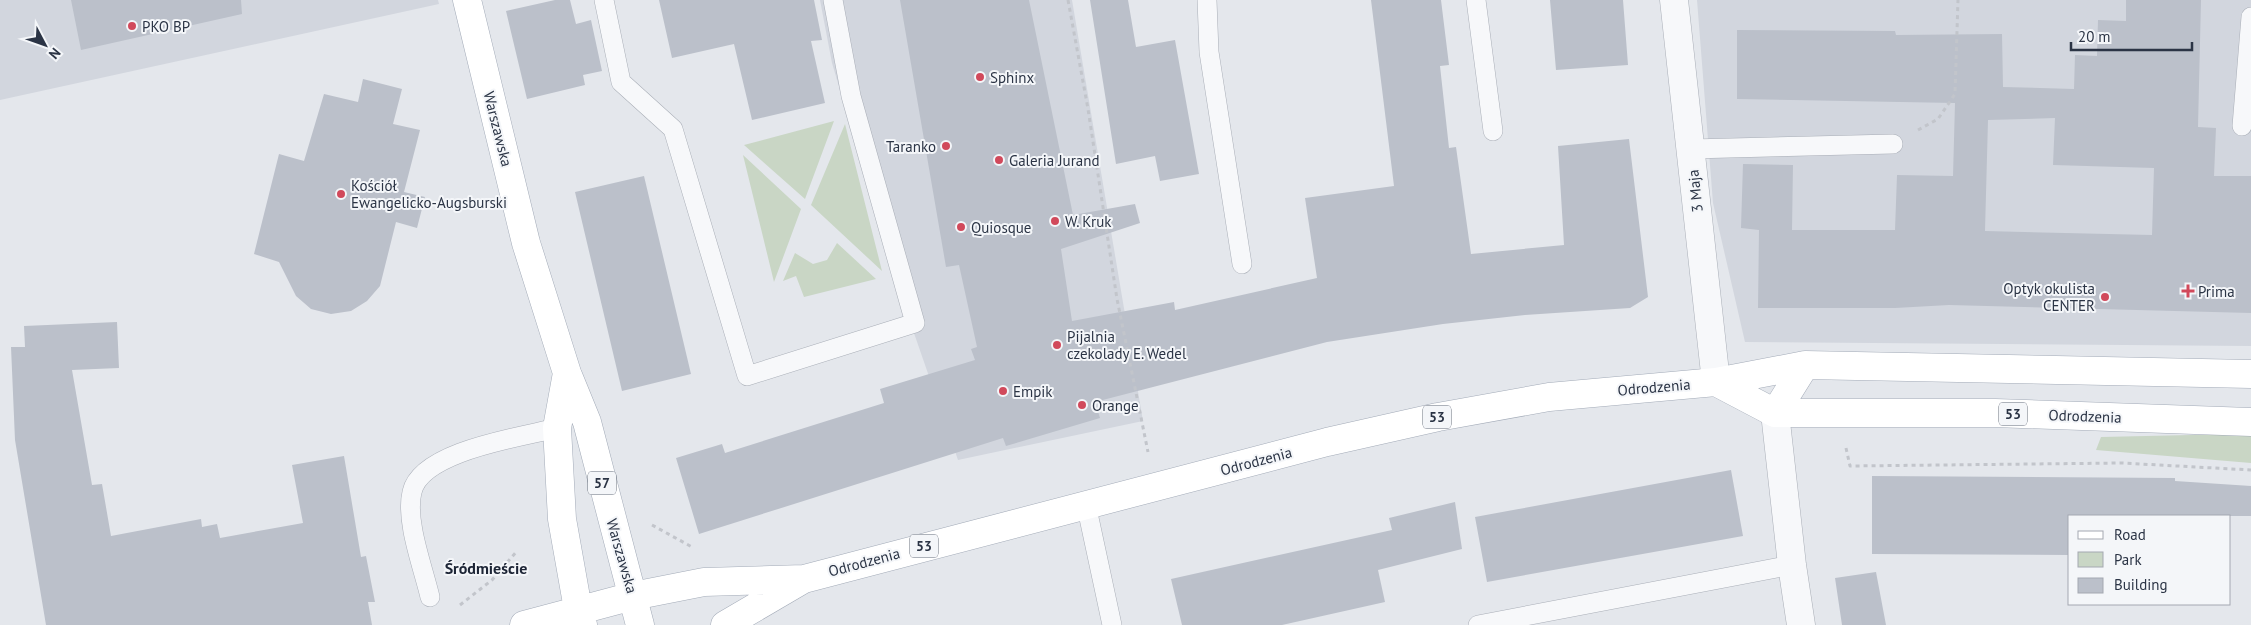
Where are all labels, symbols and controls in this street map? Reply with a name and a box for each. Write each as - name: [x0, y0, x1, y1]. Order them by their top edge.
- place label: PKO BP: [142, 17, 190, 36]
- north arrow: [20, 20, 70, 70]
- marker: PKO BP: [126, 20, 138, 32]
- scale bar: [2071, 20, 2192, 52]
- text: 20 m: [2078, 27, 2111, 46]
- text: N: [45, 44, 65, 63]
- place label: Sphinx: [990, 68, 1035, 87]
- marker: Sphinx: [974, 71, 986, 83]
- street label: Warszawska: [479, 89, 517, 169]
- place label: Taranko: [886, 137, 936, 156]
- marker: Taranko: [940, 140, 952, 152]
- place label: Galeria Jurand: [1009, 151, 1099, 170]
- marker: Galeria Jurand: [993, 154, 1005, 166]
- street label: 3 Maja: [1683, 169, 1707, 213]
- place label: Kościół Ewangelicko-Augsburski: [351, 176, 507, 212]
- marker: Kościół Ewangelicko-Augsburski: [335, 188, 347, 200]
- place label: W. Kruk: [1065, 212, 1112, 231]
- marker: W. Kruk: [1049, 215, 1061, 227]
- place label: Quiosque: [971, 218, 1031, 237]
- marker: Quiosque: [955, 221, 967, 233]
- place label: Optyk okulista CENTER: [2003, 279, 2095, 315]
- place label: Prima: [2198, 282, 2235, 301]
- marker: Prima: [2182, 285, 2194, 297]
- marker: Optyk okulista CENTER: [2099, 291, 2111, 303]
- place label: Pijalnia czekolady E. Wedel: [1067, 327, 1187, 363]
- marker: Pijalnia czekolady E. Wedel: [1051, 339, 1063, 351]
- street label: Odrodzenia: [1617, 374, 1691, 400]
- place label: Empik: [1013, 382, 1053, 401]
- marker: Empik: [997, 385, 1009, 397]
- place label: Orange: [1092, 396, 1139, 415]
- marker: Orange: [1076, 399, 1088, 411]
- road number: 53: [1999, 402, 2027, 426]
- street label: Odrodzenia: [2048, 405, 2122, 427]
- road number: 53: [1423, 406, 1451, 428]
- street label: Odrodzenia: [1218, 442, 1294, 480]
- road number: 57: [588, 472, 616, 494]
- legend: [2068, 515, 2231, 605]
- street label: Warszawska: [602, 516, 642, 596]
- text: Road: [2114, 525, 2146, 544]
- road number: 53: [910, 534, 938, 558]
- street label: Odrodzenia: [826, 543, 902, 581]
- text: Park: [2114, 550, 2142, 569]
- district label: Śródmieście: [445, 558, 527, 578]
- text: Building: [2114, 575, 2168, 594]

